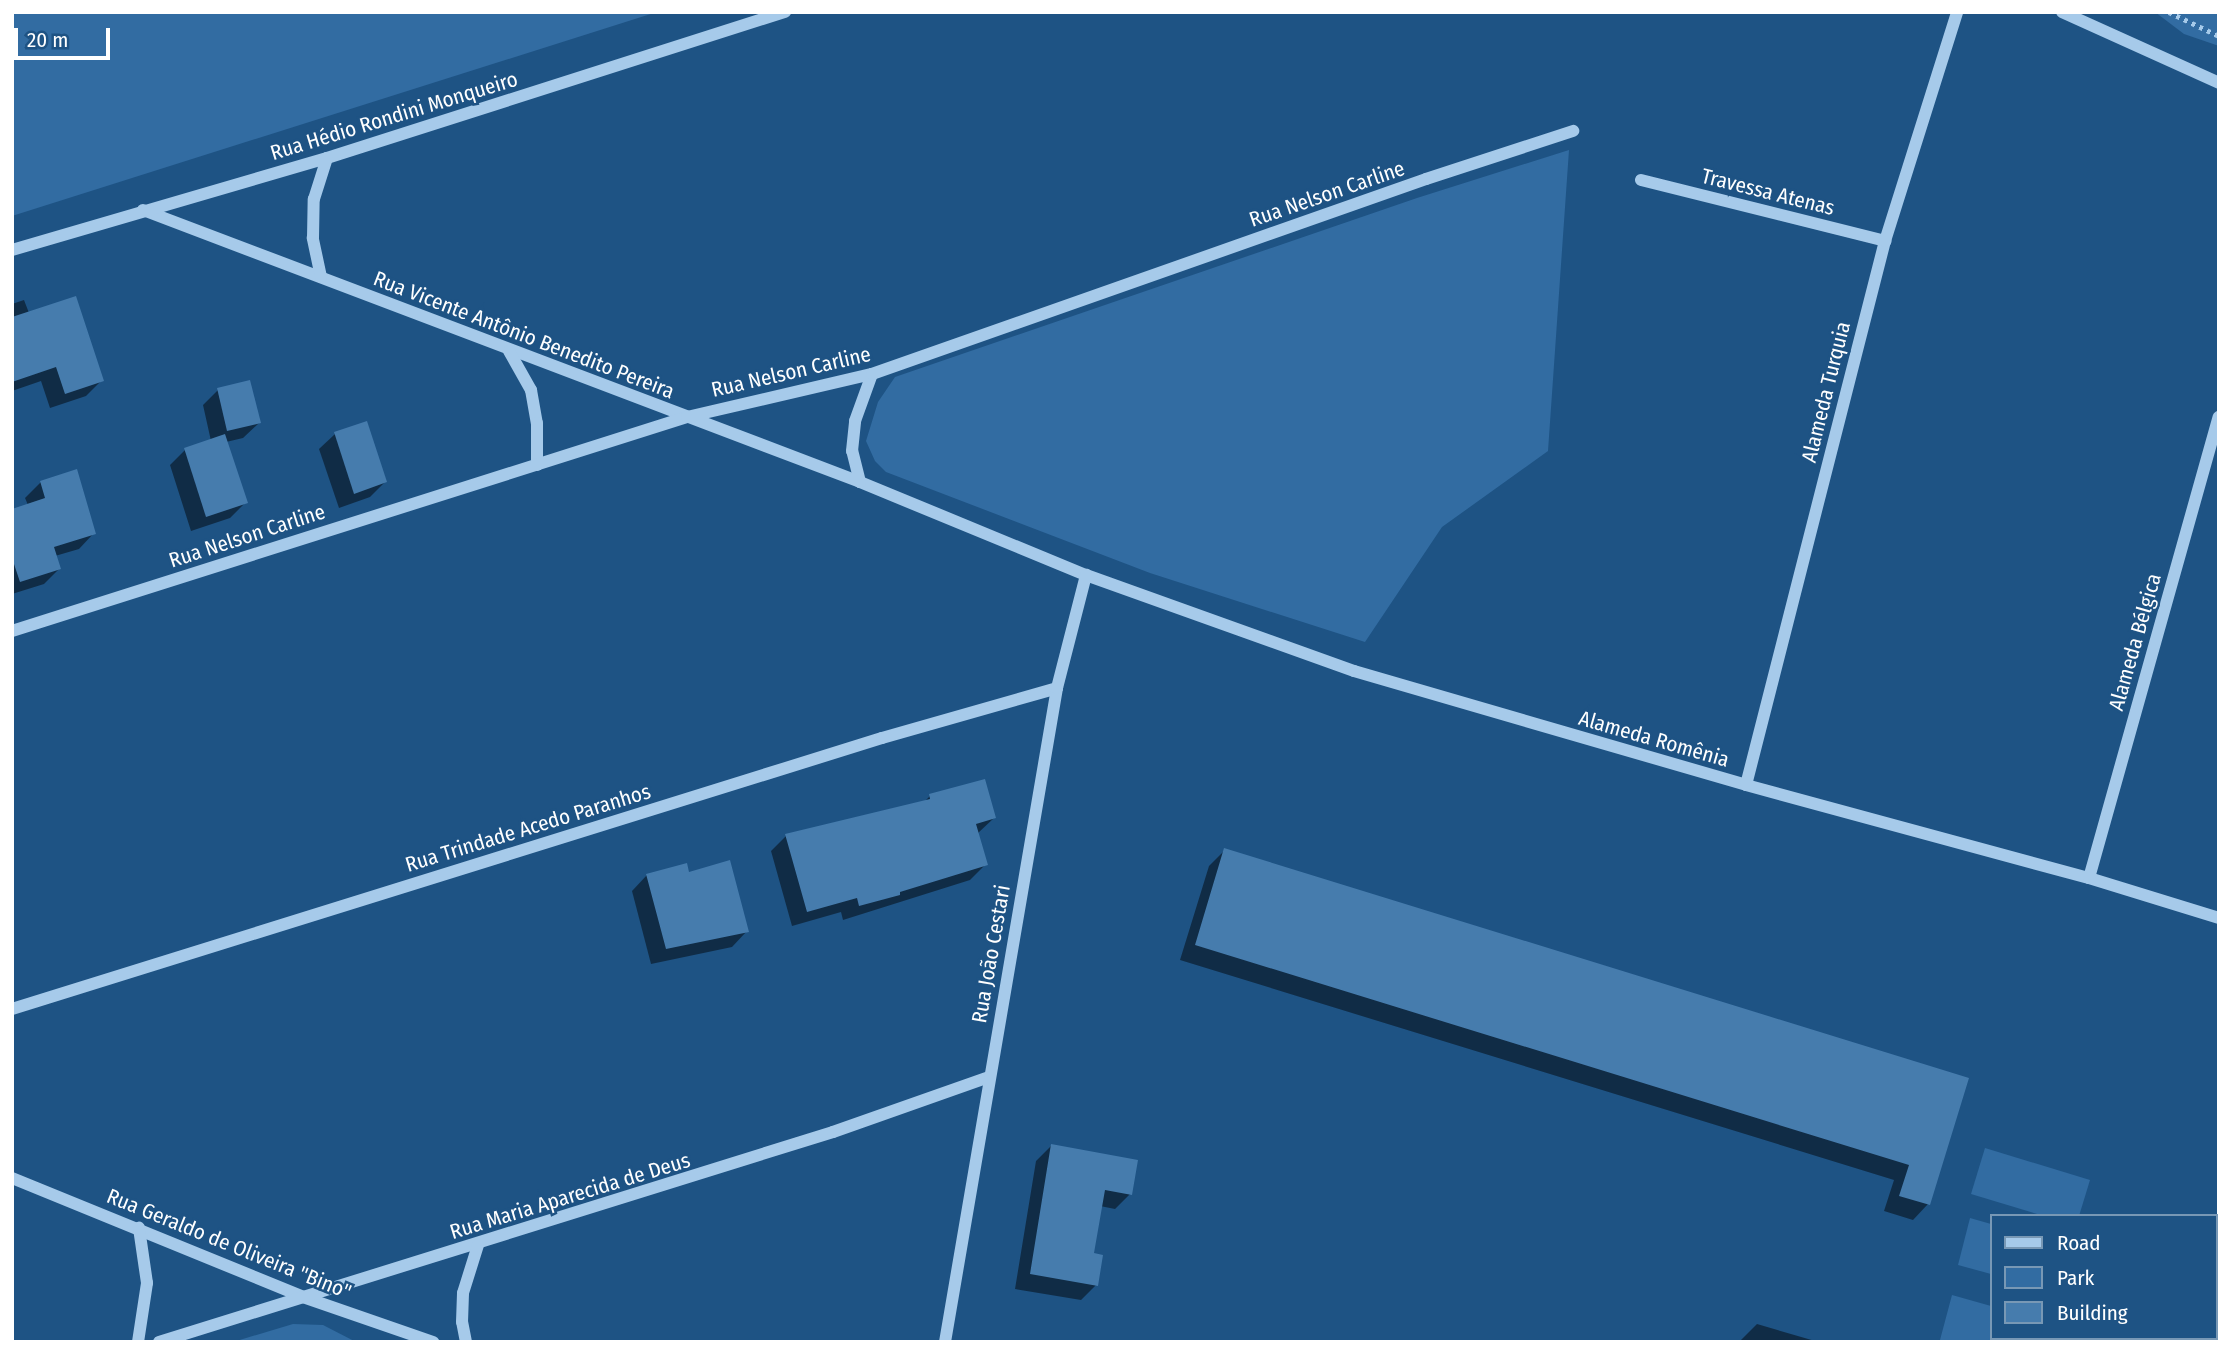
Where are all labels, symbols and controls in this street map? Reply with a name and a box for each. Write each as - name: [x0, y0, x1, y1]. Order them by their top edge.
- scale bar: [18, 14, 114, 58]
- text: 20 m: [27, 27, 68, 53]
- street label: Rua Hédio Rondini Monqueiro: [267, 66, 521, 166]
- street label: Rua Nelson Carline: [1246, 156, 1408, 232]
- street label: Travessa Atenas: [1699, 163, 1837, 221]
- street label: Rua Vicente Antônio Benedito Pereira: [370, 266, 678, 404]
- street label: Alameda Turquia: [1796, 319, 1856, 465]
- street label: Rua Nelson Carline: [709, 341, 873, 403]
- street label: Rua Nelson Carline: [166, 499, 328, 573]
- street label: Alameda Bélgica: [2103, 571, 2167, 713]
- street label: Alameda Romênia: [1576, 706, 1732, 772]
- street label: Rua Trindade Acedo Paranhos: [402, 779, 654, 877]
- street label: Rua João Cestari: [966, 883, 1016, 1025]
- street label: Rua Maria Aparecida de Deus: [447, 1147, 693, 1245]
- street label: Rua Geraldo de Oliveira "Bino": [103, 1183, 355, 1305]
- legend: [1990, 1214, 2217, 1340]
- text: Road: [2057, 1230, 2101, 1256]
- text: Park: [2057, 1265, 2094, 1291]
- text: Building: [2057, 1300, 2128, 1326]

